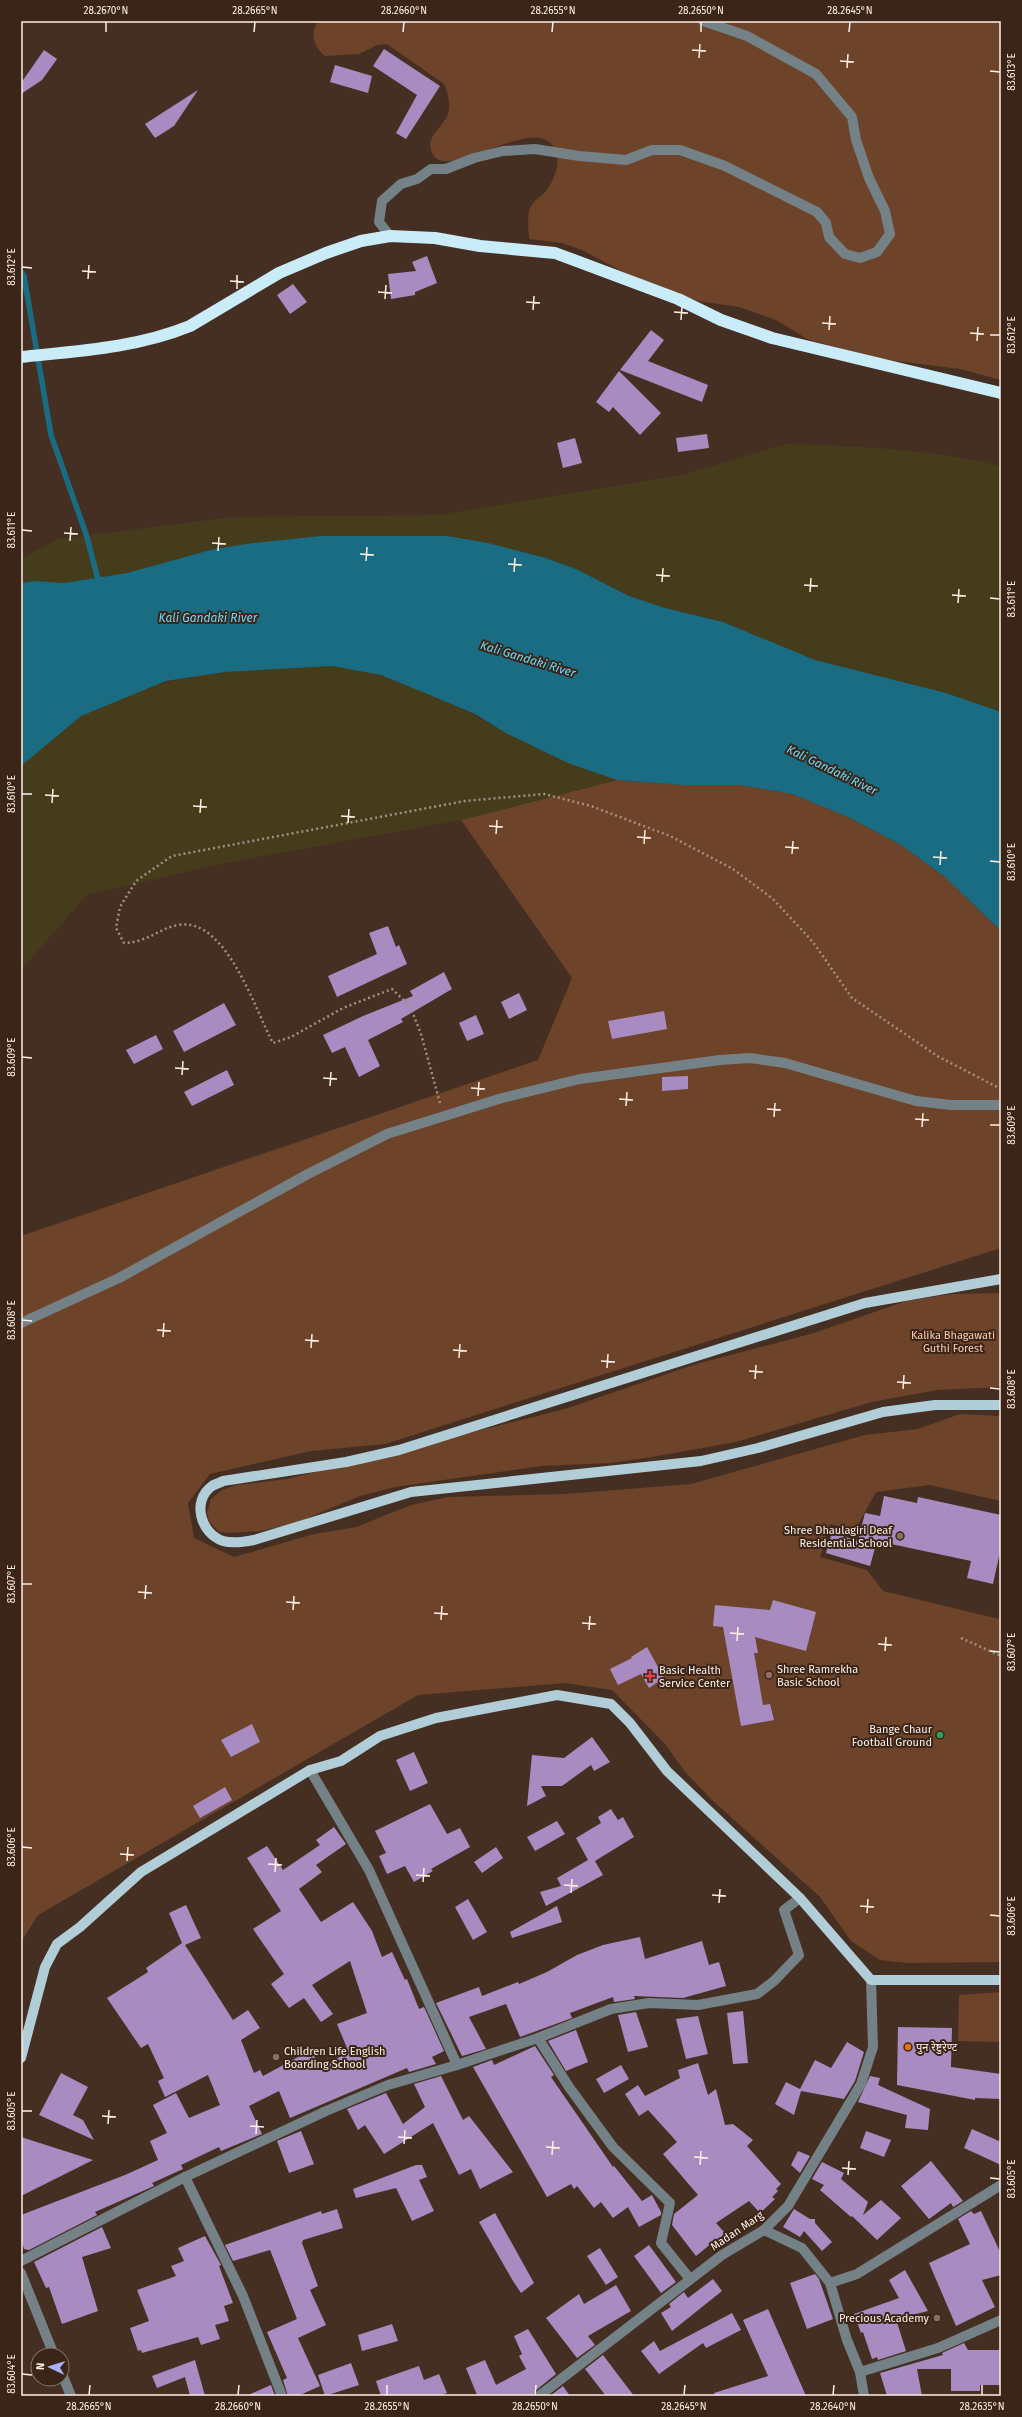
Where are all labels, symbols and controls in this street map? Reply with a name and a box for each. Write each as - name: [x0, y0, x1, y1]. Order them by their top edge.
- text: 28.2670°N: [84, 5, 128, 17]
- text: 28.2665°N: [232, 5, 278, 17]
- text: 28.2660°N: [381, 5, 427, 17]
- text: 28.2655°N: [530, 5, 576, 17]
- text: 28.2650°N: [678, 5, 724, 17]
- text: 28.2645°N: [827, 5, 873, 17]
- text: 83.613°E: [1006, 53, 1018, 91]
- text: 83.612°E: [6, 248, 18, 286]
- text: 83.612°E: [1006, 316, 1018, 354]
- text: 83.611°E: [6, 512, 18, 548]
- text: 83.611°E: [1006, 581, 1018, 617]
- water label: Kali Gandaki River: [159, 611, 258, 625]
- water label: Kali Gandaki River: [479, 638, 578, 680]
- water label: Kali Gandaki River: [785, 742, 880, 798]
- text: 83.610°E: [6, 775, 18, 813]
- text: 83.610°E: [1006, 843, 1018, 881]
- text: 83.609°E: [6, 1037, 18, 1077]
- text: 83.609°E: [1006, 1105, 1018, 1145]
- text: 83.608°E: [6, 1300, 18, 1340]
- park label: Kalika Bhagawati Guthi Forest: [911, 1329, 995, 1355]
- text: 83.608°E: [1006, 1369, 1018, 1409]
- place label: Shree Dhaulagiri Deaf Residential School: [784, 1524, 893, 1550]
- marker: Shree Dhaulagiri Deaf Residential School: [895, 1531, 905, 1541]
- text: 83.607°E: [6, 1565, 18, 1603]
- text: 83.607°E: [1006, 1633, 1018, 1671]
- place label: Shree Ramrekha Basic School: [777, 1663, 858, 1689]
- place label: Basic Health Service Center: [659, 1664, 731, 1690]
- marker: Basic Health Service Center: [644, 1670, 656, 1682]
- marker: Shree Ramrekha Basic School: [764, 1670, 774, 1680]
- place label: Bange Chaur Football Ground: [852, 1723, 933, 1749]
- marker: Bange Chaur Football Ground: [935, 1730, 945, 1740]
- text: 83.606°E: [6, 1827, 18, 1867]
- text: 83.606°E: [1006, 1896, 1018, 1936]
- place label: पुन रेष्टुरेण्ट: [916, 2041, 958, 2054]
- marker: पुन रेष्टुरेण्ट: [903, 2042, 913, 2052]
- place label: Children Life English Boarding School: [284, 2045, 386, 2071]
- marker: Children Life English Boarding School: [271, 2052, 281, 2062]
- text: 83.605°E: [6, 2091, 18, 2131]
- text: 83.605°E: [1006, 2159, 1018, 2199]
- street label: Madan Marg: [708, 2208, 766, 2253]
- place label: Precious Academy: [839, 2312, 930, 2325]
- marker: Precious Academy: [932, 2313, 942, 2323]
- north arrow: [30, 2347, 70, 2387]
- text: 83.604°E: [6, 2354, 18, 2394]
- text: N: [34, 2362, 47, 2370]
- text: 28.2665°N: [66, 2401, 112, 2413]
- text: 28.2660°N: [215, 2401, 261, 2413]
- text: 28.2655°N: [364, 2401, 410, 2413]
- text: 28.2650°N: [512, 2401, 558, 2413]
- text: 28.2645°N: [661, 2401, 707, 2413]
- text: 28.2640°N: [810, 2401, 856, 2413]
- text: 28.2635°N: [960, 2401, 1005, 2413]

